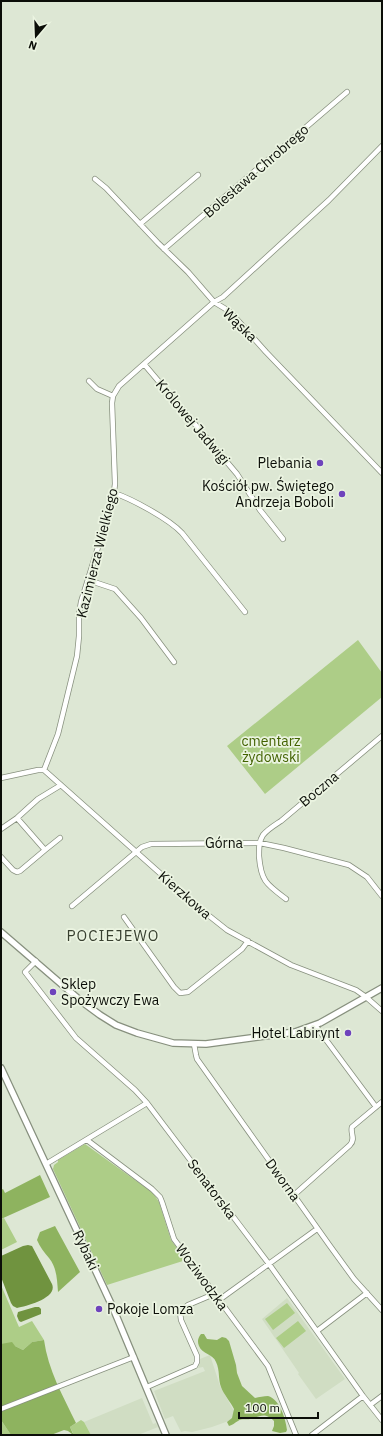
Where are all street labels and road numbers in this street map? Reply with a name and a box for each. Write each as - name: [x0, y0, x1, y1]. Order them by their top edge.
- street label: Bolesława Chrobrego: [200, 120, 312, 222]
- street label: Wąska: [219, 304, 262, 346]
- street label: Królowej Jadwigi: [152, 376, 234, 468]
- street label: Kazimierza Wielkiego: [72, 486, 122, 620]
- street label: Boczna: [296, 767, 343, 811]
- street label: Górna: [205, 834, 244, 852]
- street label: Kierzkowa: [155, 867, 216, 923]
- street label: Senatorska: [184, 1155, 241, 1223]
- street label: Dworna: [261, 1155, 305, 1205]
- street label: Rybaki: [69, 1227, 103, 1273]
- street label: Woziwodzka: [172, 1240, 232, 1314]

